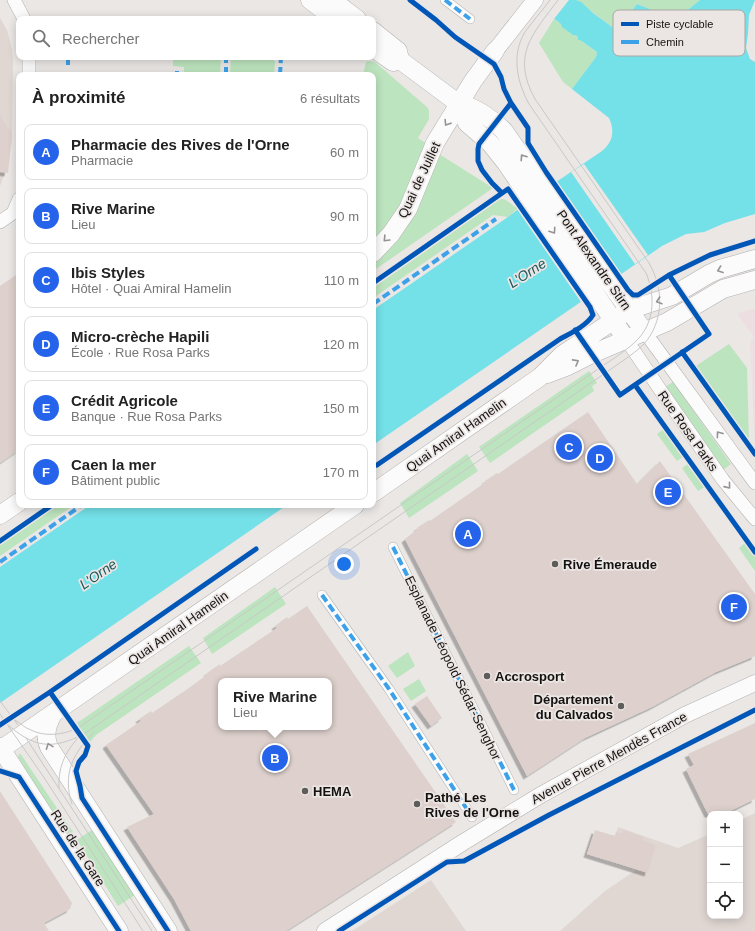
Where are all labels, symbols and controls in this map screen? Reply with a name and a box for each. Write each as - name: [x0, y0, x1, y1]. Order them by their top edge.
- legend: [613, 10, 745, 56]
- search box: [16, 16, 376, 60]
- text: Piste cyclable: [646, 18, 713, 30]
- icon: search: [30, 27, 52, 49]
- text: Rechercher: [62, 30, 140, 47]
- text: Chemin: [646, 36, 684, 48]
- text: À proximité: [32, 88, 126, 107]
- text: 6 résultats: [300, 91, 360, 106]
- one-way arrow: [445, 119, 452, 126]
- text: Pharmacie des Rives de l'Orne: [71, 136, 290, 153]
- street label: Quai de Juillet: [395, 139, 443, 221]
- text: A: [41, 145, 51, 160]
- text: 60 m: [330, 145, 359, 160]
- text: Pharmacie: [71, 153, 133, 168]
- one-way arrow: [520, 155, 527, 162]
- text: Rive Marine: [71, 200, 155, 217]
- street label: Pont Alexandre Stirn: [554, 207, 634, 313]
- text: B: [41, 209, 51, 224]
- text: 90 m: [330, 209, 359, 224]
- text: Lieu: [71, 217, 96, 232]
- one-way arrow: [548, 227, 556, 234]
- one-way arrow: [383, 234, 391, 242]
- water label: L'Orne: [505, 255, 549, 291]
- text: Ibis Styles: [71, 264, 145, 281]
- one-way arrow: [716, 265, 723, 273]
- text: C: [41, 273, 51, 288]
- text: 110 m: [324, 273, 359, 288]
- text: Hôtel · Quai Amiral Hamelin: [71, 281, 231, 296]
- one-way arrow: [656, 296, 663, 305]
- text: Micro-crèche Hapili: [71, 328, 209, 345]
- text: D: [41, 337, 51, 352]
- text: 120 m: [323, 337, 359, 352]
- text: École · Rue Rosa Parks: [71, 345, 210, 360]
- one-way arrow: [572, 360, 579, 367]
- street label: Rue Rosa Parks: [655, 388, 722, 474]
- text: Crédit Agricole: [71, 392, 178, 409]
- street label: Quai Amiral Hamelin: [403, 395, 509, 475]
- text: E: [42, 401, 50, 416]
- text: 150 m: [323, 401, 359, 416]
- text: Banque · Rue Rosa Parks: [71, 409, 222, 424]
- one-way arrow: [717, 431, 724, 438]
- pin: C: [556, 432, 582, 462]
- pin: D: [587, 443, 613, 473]
- text: Caen la mer: [71, 456, 156, 473]
- text: F: [42, 465, 50, 480]
- text: 170 m: [323, 465, 359, 480]
- text: Bâtiment public: [71, 473, 160, 488]
- pin: E: [655, 477, 681, 507]
- one-way arrow: [723, 482, 730, 489]
- pin: A: [455, 519, 481, 549]
- your location: [334, 554, 354, 574]
- water label: L'Orne: [76, 555, 120, 592]
- place label: Rive Émeraude: [563, 557, 657, 572]
- marker: Rive Émeraude: [550, 559, 560, 569]
- street label: Esplanade Léopold Sédar-Senghor: [402, 573, 505, 763]
- street label: Quai Amiral Hamelin: [125, 588, 231, 668]
- pin: F: [721, 592, 747, 622]
- place label: Accrosport: [495, 669, 565, 684]
- marker: Accrosport: [482, 671, 492, 681]
- popup: [218, 678, 332, 730]
- text: Rive Marine: [233, 688, 317, 705]
- place label: Département du Calvados: [534, 692, 614, 722]
- marker: Département du Calvados: [616, 701, 626, 711]
- text: Lieu: [233, 705, 257, 720]
- street label: Avenue Pierre Mendès France: [528, 709, 690, 807]
- one-way arrow: [45, 742, 53, 749]
- pin: B: [262, 743, 288, 773]
- place label: HEMA: [313, 784, 352, 799]
- marker: HEMA: [300, 786, 310, 796]
- place label: Pathé Les Rives de l'Orne: [425, 790, 519, 820]
- marker: Pathé Les Rives de l'Orne: [412, 799, 422, 809]
- street label: Rue de la Gare: [48, 807, 108, 889]
- map controls: [707, 811, 743, 919]
- button: +: [707, 811, 743, 847]
- button: −: [707, 847, 743, 883]
- button: locate: [707, 883, 743, 919]

